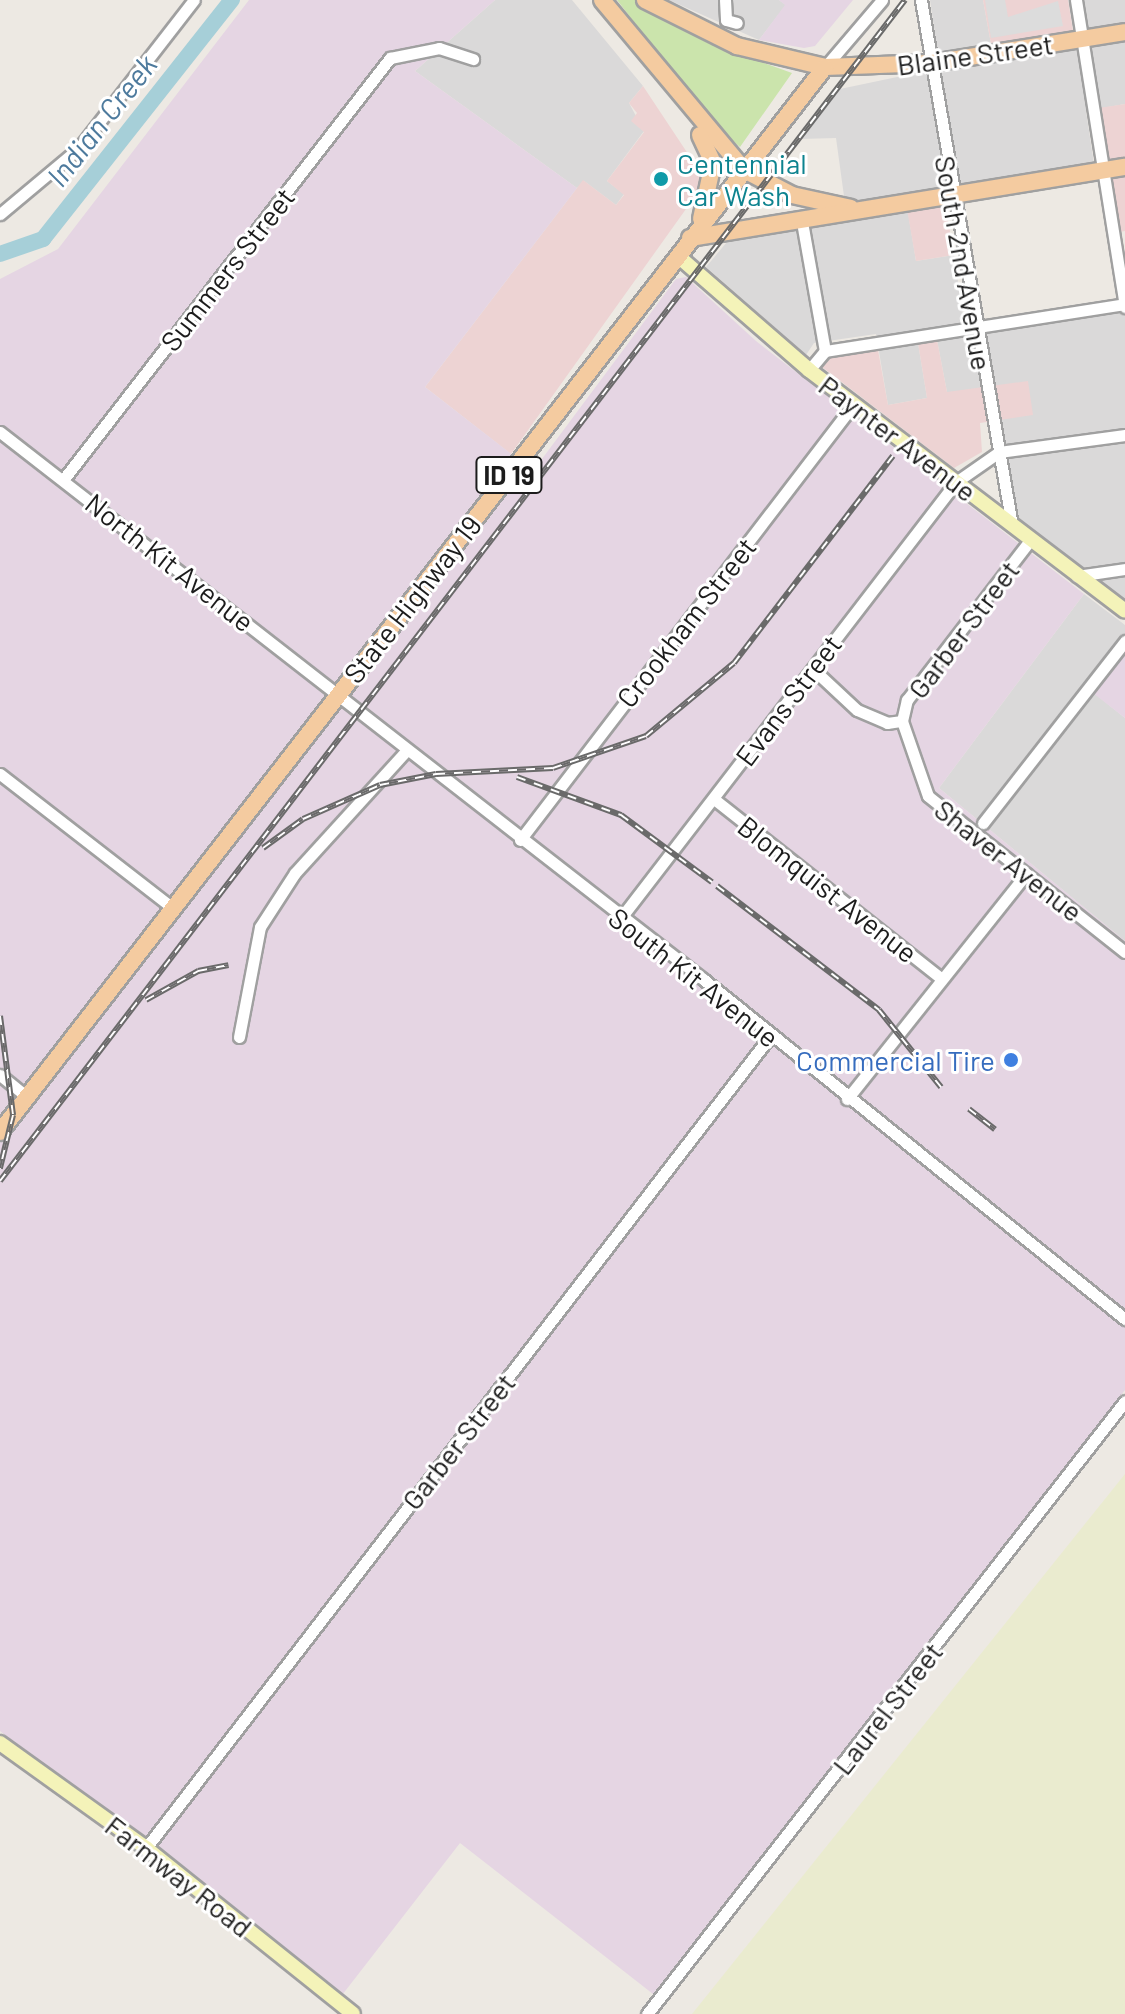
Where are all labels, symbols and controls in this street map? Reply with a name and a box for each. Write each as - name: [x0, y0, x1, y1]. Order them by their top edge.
- street label: Blaine Street: [895, 26, 1055, 82]
- water label: Indian Creek: [38, 47, 164, 193]
- place label: Centennial Car Wash: [677, 146, 807, 212]
- street label: South 2nd Avenue: [929, 153, 999, 373]
- marker: Centennial Car Wash: [652, 170, 670, 188]
- street label: Summers Street: [153, 181, 301, 357]
- street label: Paynter Avenue: [813, 368, 983, 508]
- road number: ID 19: [475, 453, 543, 497]
- street label: North Kit Avenue: [79, 486, 261, 638]
- street label: State Highway 19: [336, 509, 488, 689]
- street label: Crookham Street: [609, 530, 763, 714]
- street label: Garber Street: [900, 554, 1026, 704]
- street label: Evans Street: [728, 628, 848, 772]
- street label: Shaver Avenue: [928, 792, 1090, 928]
- street label: Blomquist Avenue: [732, 809, 924, 969]
- street label: South Kit Avenue: [602, 900, 786, 1054]
- place label: Commercial Tire: [796, 1043, 995, 1077]
- marker: Commercial Tire: [1002, 1051, 1020, 1069]
- street label: Garber Street: [394, 1366, 522, 1516]
- street label: Laurel Street: [825, 1635, 949, 1781]
- street label: Farmway Road: [99, 1808, 259, 1944]

